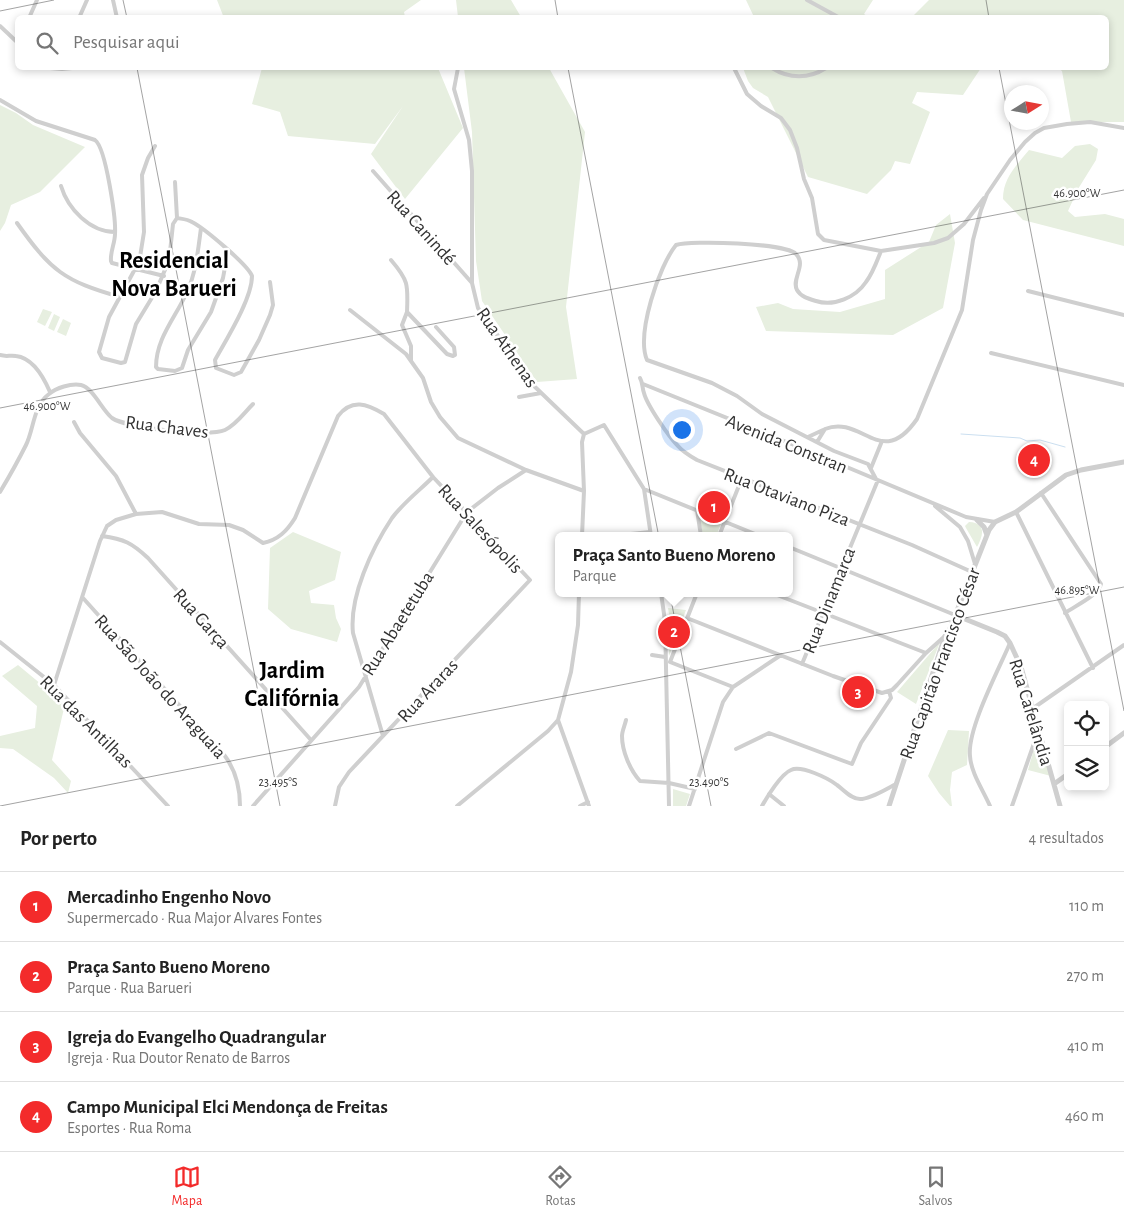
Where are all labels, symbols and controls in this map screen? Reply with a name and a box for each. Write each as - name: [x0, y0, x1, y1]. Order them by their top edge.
- search box: [15, 15, 1109, 70]
- icon: search: [33, 29, 61, 57]
- text: Pesquisar aqui: [73, 33, 179, 52]
- north arrow: [1004, 85, 1049, 130]
- street label: Rua Canindé: [383, 187, 459, 269]
- text: 46.900°W: [1054, 187, 1101, 199]
- district label: Residencial Nova Barueri: [111, 249, 237, 301]
- street label: Rua Athenas: [472, 304, 541, 391]
- text: 46.900°W: [24, 400, 71, 412]
- street label: Avenida Constran: [723, 411, 850, 477]
- street label: Rua Chaves: [124, 413, 209, 442]
- your location: [669, 417, 695, 443]
- pin: 4: [1018, 441, 1050, 479]
- street label: Rua Otaviano Piza: [721, 465, 852, 530]
- street label: Rua Salesópolis: [434, 481, 526, 577]
- pin: 1: [698, 488, 730, 526]
- popup: [555, 532, 793, 597]
- street label: Rua Dinamarca: [799, 544, 859, 656]
- text: Praça Santo Bueno Moreno: [572, 546, 776, 565]
- street label: Rua Capitão Francisco César: [897, 565, 984, 762]
- street label: Rua Abaetetuba: [359, 568, 438, 679]
- text: Parque: [572, 568, 616, 584]
- text: 46.895°W: [1055, 584, 1100, 596]
- street label: Rua Garça: [169, 585, 233, 653]
- street label: Rua São João do Araguaia: [90, 611, 230, 763]
- pin: 2: [658, 613, 690, 651]
- street label: Rua Araras: [394, 656, 462, 726]
- street label: Rua Cafelândia: [1005, 657, 1056, 768]
- district label: Jardim Califórnia: [245, 659, 339, 711]
- street label: Rua das Antilhas: [36, 672, 136, 772]
- pin: 3: [842, 673, 874, 711]
- map controls: [1064, 701, 1109, 791]
- button: locate: [1064, 701, 1109, 746]
- button: layers: [1064, 746, 1109, 791]
- text: 23.495°S: [259, 776, 298, 788]
- text: 23.490°S: [689, 776, 729, 788]
- text: Por perto: [20, 828, 97, 849]
- text: 4 resultados: [1029, 830, 1104, 846]
- text: Mercadinho Engenho Novo: [67, 888, 271, 907]
- text: 1: [33, 898, 39, 914]
- text: 110 m: [1069, 898, 1104, 914]
- text: Supermercado · Rua Major Alvares Fontes: [67, 910, 322, 926]
- text: Praça Santo Bueno Moreno: [67, 958, 270, 977]
- text: 2: [32, 968, 40, 984]
- text: 270 m: [1066, 968, 1104, 984]
- text: Parque · Rua Barueri: [67, 980, 192, 996]
- text: Igreja do Evangelho Quadrangular: [67, 1028, 326, 1047]
- text: 3: [33, 1038, 39, 1054]
- text: 410 m: [1067, 1038, 1104, 1054]
- text: Igreja · Rua Doutor Renato de Barros: [67, 1050, 290, 1066]
- text: Campo Municipal Elci Mendonça de Freitas: [67, 1098, 388, 1117]
- text: 4: [32, 1108, 40, 1124]
- text: 460 m: [1065, 1108, 1104, 1124]
- text: Esportes · Rua Roma: [67, 1120, 192, 1136]
- tab: Mapa: [171, 1163, 202, 1210]
- tab: Rotas: [545, 1163, 576, 1210]
- tab: Salvos: [919, 1163, 953, 1210]

